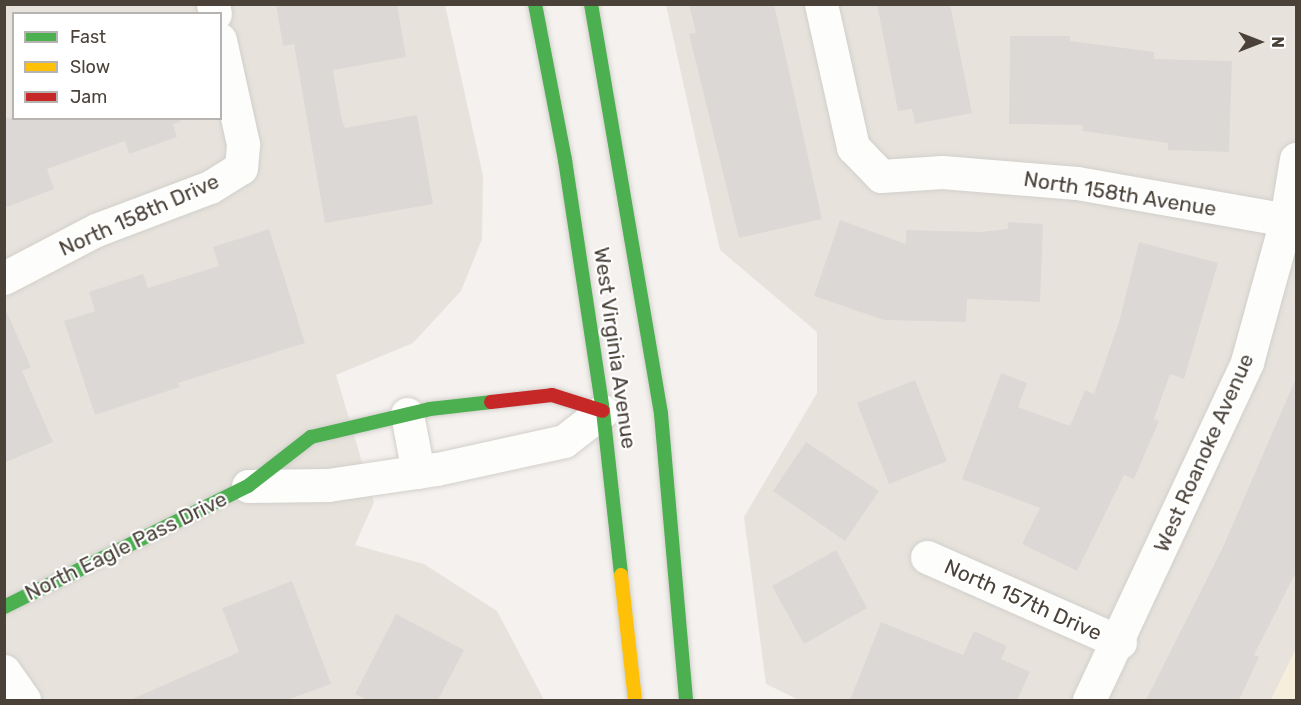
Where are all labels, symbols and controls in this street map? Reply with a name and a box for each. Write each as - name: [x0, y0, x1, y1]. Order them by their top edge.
- legend: [12, 12, 222, 120]
- north arrow: [1229, 12, 1289, 72]
- text: Fast: [70, 26, 106, 48]
- text: N: [1268, 36, 1287, 48]
- text: Slow: [70, 56, 110, 78]
- text: Jam: [70, 86, 107, 108]
- street label: North 158th Avenue: [1022, 166, 1218, 222]
- street label: North 158th Drive: [55, 168, 223, 262]
- street label: West Virginia Avenue: [588, 245, 642, 451]
- street label: West Roanoke Avenue: [1149, 350, 1259, 556]
- street label: North Eagle Pass Drive: [21, 486, 231, 606]
- street label: North 157th Drive: [940, 554, 1106, 646]

